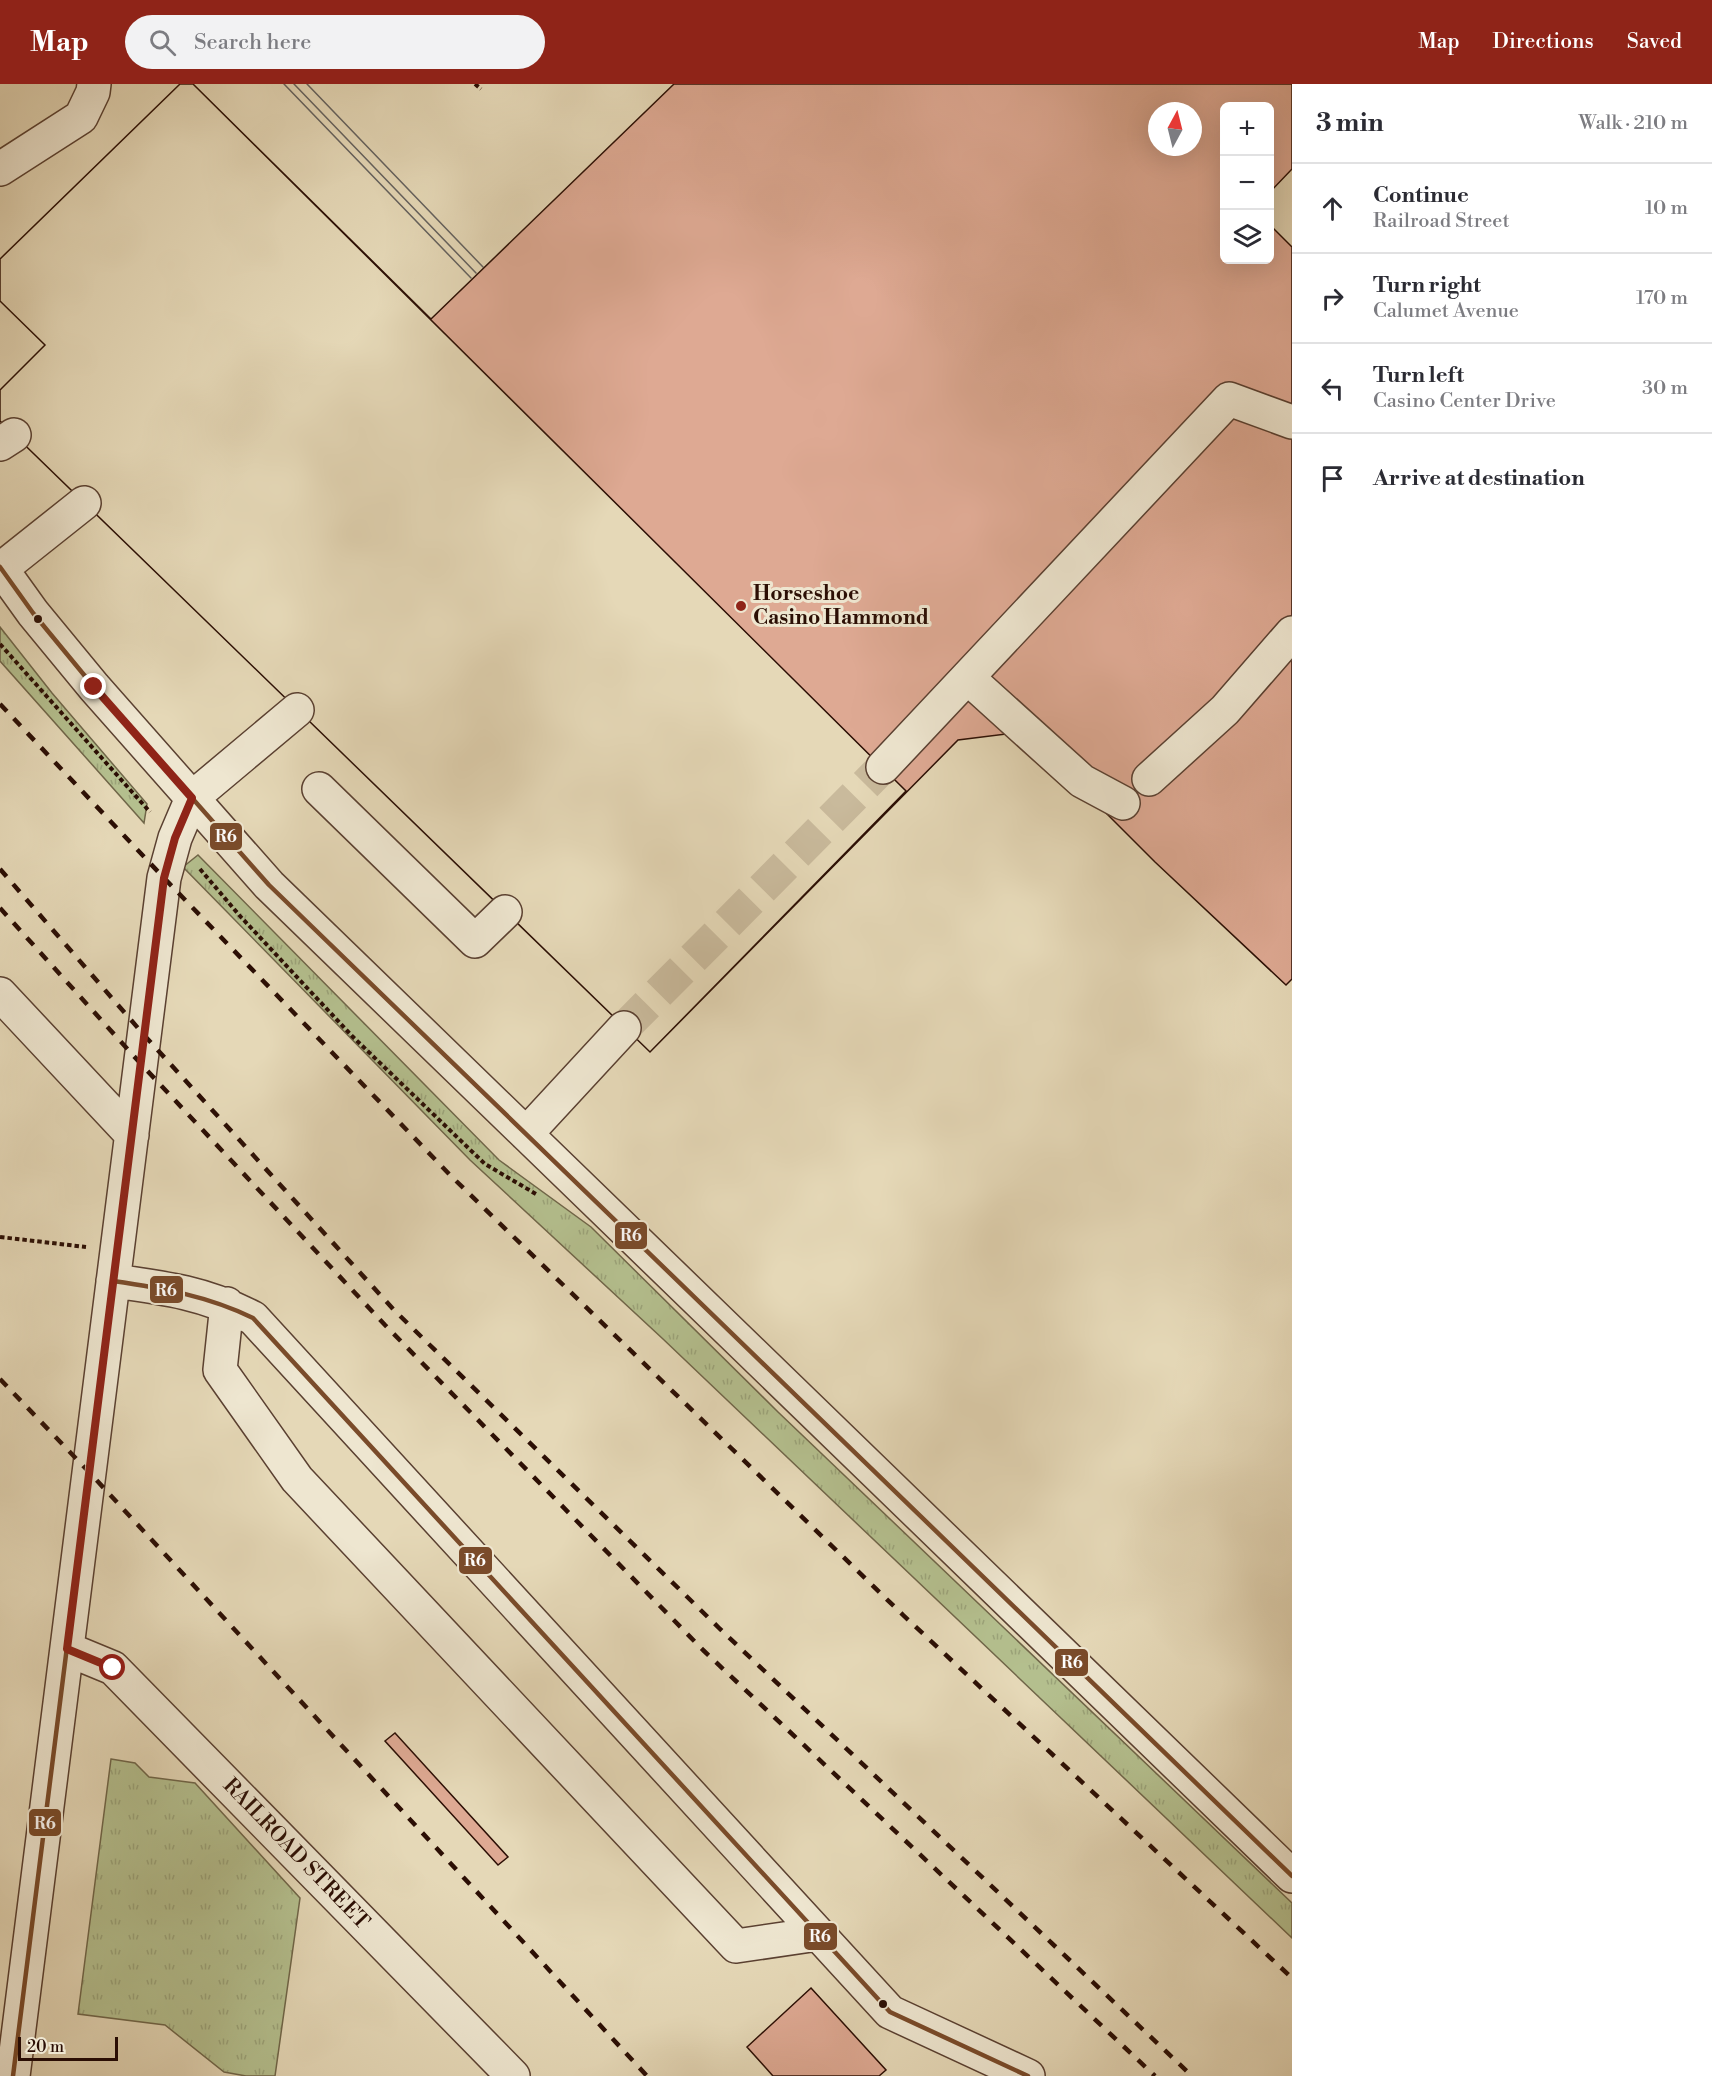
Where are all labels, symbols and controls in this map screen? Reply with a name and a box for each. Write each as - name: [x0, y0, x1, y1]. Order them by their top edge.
- search box: [125, 15, 545, 69]
- text: Map: [30, 25, 89, 60]
- icon: search: [146, 26, 179, 59]
- text: Search here: [194, 29, 311, 56]
- text: Map: [1418, 29, 1460, 55]
- text: Directions: [1493, 29, 1594, 55]
- text: Saved: [1627, 29, 1682, 55]
- north arrow: [1148, 102, 1202, 156]
- map controls: [1220, 102, 1274, 264]
- button: +: [1220, 102, 1274, 156]
- text: 3 min: [1316, 107, 1384, 139]
- text: Walk · 210 m: [1579, 111, 1688, 136]
- button: −: [1220, 156, 1274, 210]
- text: Continue: [1373, 182, 1469, 209]
- icon: ahead: [1316, 192, 1349, 225]
- text: 10 m: [1645, 196, 1688, 221]
- text: Railroad Street: [1373, 209, 1510, 234]
- button: layers: [1220, 210, 1274, 264]
- text: Turn right: [1373, 272, 1481, 299]
- icon: right: [1316, 282, 1349, 315]
- text: 170 m: [1636, 286, 1688, 311]
- text: Calumet Avenue: [1373, 299, 1519, 324]
- text: Turn left: [1373, 362, 1464, 389]
- icon: left: [1316, 372, 1349, 405]
- text: 30 m: [1642, 376, 1688, 401]
- text: Casino Center Drive: [1373, 389, 1556, 414]
- icon: arrive: [1316, 462, 1349, 495]
- text: Arrive at destination: [1373, 465, 1585, 492]
- place label: Horseshoe Casino Hammond: [753, 581, 929, 631]
- marker: Horseshoe Casino Hammond: [734, 599, 748, 613]
- unlabelled marker: [32, 613, 44, 625]
- route end: [80, 673, 106, 699]
- line badge: R6: [209, 822, 243, 851]
- text: R6: [215, 827, 237, 847]
- line badge: R6: [614, 1221, 648, 1250]
- text: R6: [620, 1226, 642, 1246]
- line badge: R6: [149, 1275, 184, 1304]
- text: R6: [155, 1281, 177, 1301]
- line badge: R6: [458, 1546, 493, 1575]
- text: R6: [464, 1551, 486, 1571]
- line badge: R6: [1054, 1648, 1089, 1677]
- text: R6: [1061, 1653, 1083, 1673]
- route start: [99, 1654, 125, 1680]
- street label: RAILROAD STREET: [217, 1773, 375, 1935]
- line badge: R6: [28, 1808, 62, 1837]
- text: R6: [34, 1814, 56, 1834]
- line badge: R6: [803, 1922, 838, 1951]
- text: R6: [809, 1927, 831, 1947]
- unlabelled marker: [877, 1998, 889, 2010]
- scale bar: [18, 2034, 118, 2062]
- text: 20 m: [27, 2037, 64, 2057]

